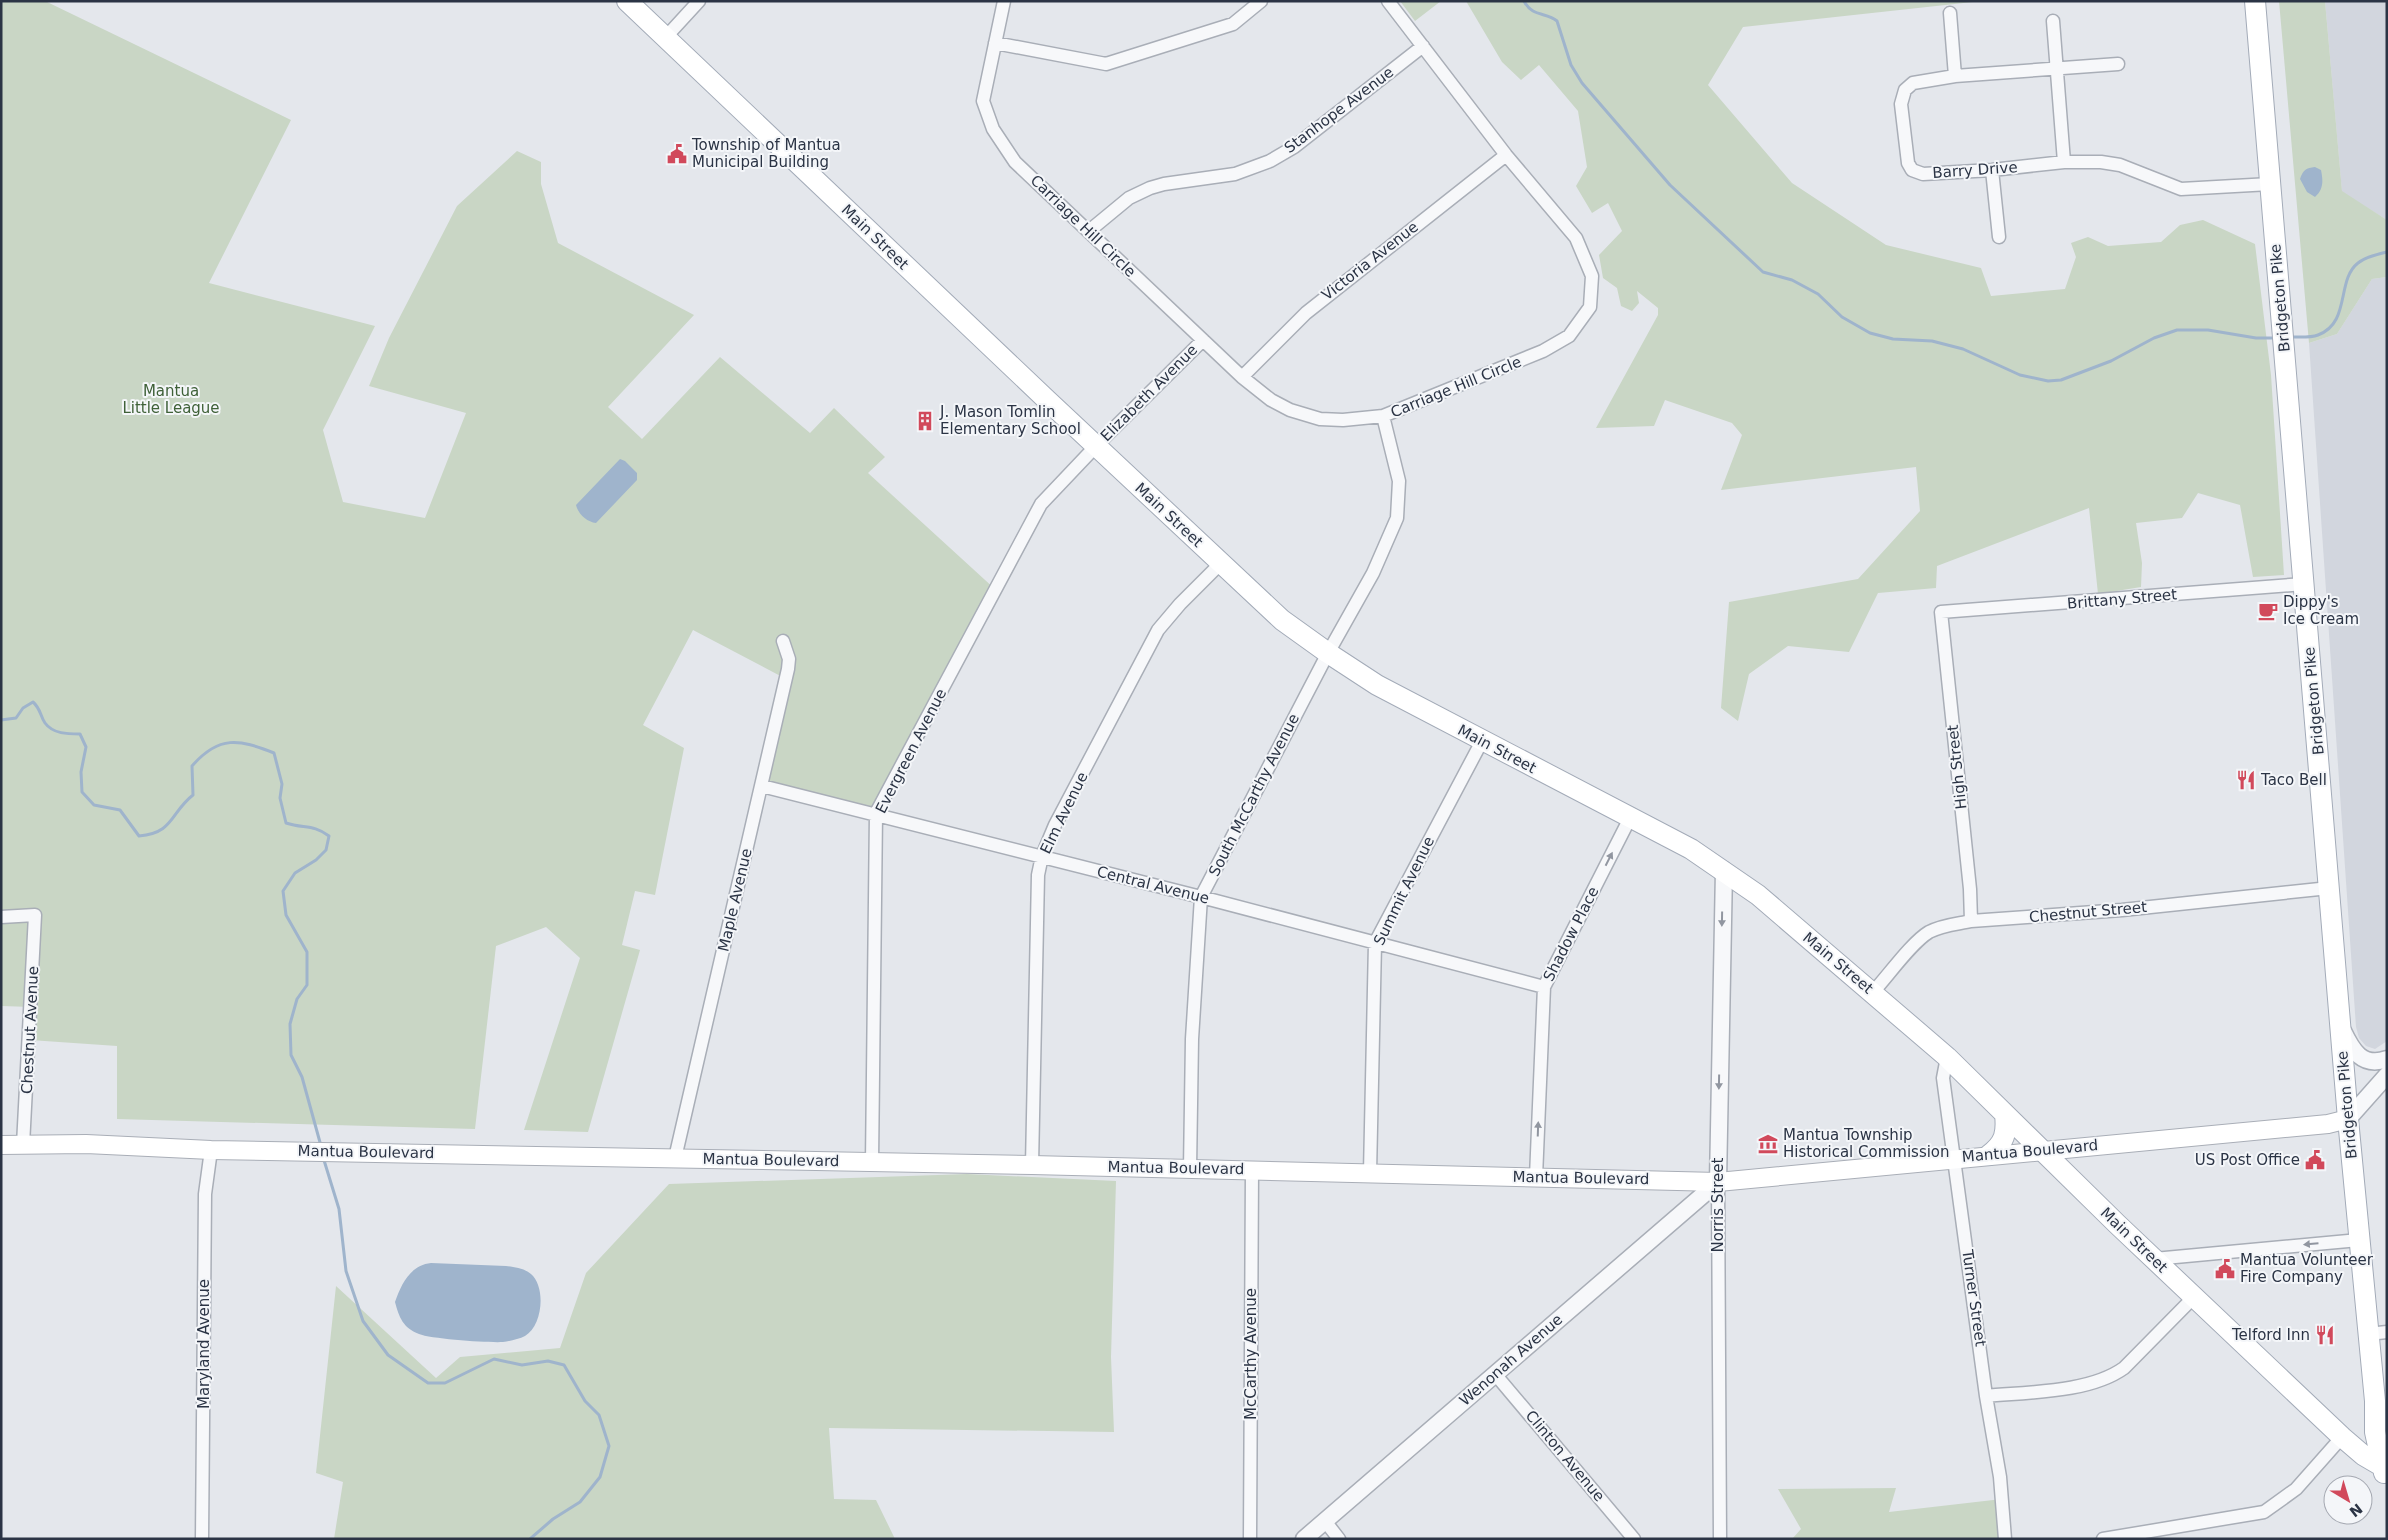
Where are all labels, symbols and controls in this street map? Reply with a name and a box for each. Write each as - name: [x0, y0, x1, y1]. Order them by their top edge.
- street label: Stanhope Avenue: [1281, 63, 1397, 157]
- place label: Township of Mantua Municipal Building: [691, 136, 841, 171]
- public building icon: Township of Mantua Municipal Building: [666, 143, 688, 165]
- street label: Barry Drive: [1932, 158, 2018, 182]
- street label: Carriage Hill Circle: [1027, 171, 1139, 281]
- street label: Main Street: [838, 201, 912, 273]
- street label: Victoria Avenue: [1318, 218, 1422, 304]
- street label: Bridgeton Pike: [2266, 243, 2294, 353]
- street label: Elizabeth Avenue: [1097, 341, 1201, 445]
- street label: Carriage Hill Circle: [1388, 353, 1524, 421]
- park label: Mantua Little League: [122, 382, 220, 417]
- place label: J. Mason Tomlin Elementary School: [939, 403, 1081, 438]
- building icon: J. Mason Tomlin Elementary School: [914, 410, 936, 432]
- street label: Main Street: [1131, 479, 1207, 551]
- street label: Brittany Street: [2066, 585, 2178, 613]
- place label: Dippy's Ice Cream: [2283, 593, 2359, 628]
- cafe icon: Dippy's Ice Cream: [2257, 600, 2279, 622]
- street label: Bridgeton Pike: [2300, 646, 2328, 756]
- street label: Evergreen Avenue: [872, 686, 950, 816]
- street label: South McCarthy Avenue: [1205, 711, 1303, 879]
- street label: Main Street: [1455, 721, 1539, 777]
- street label: High Street: [1944, 724, 1970, 810]
- street label: Elm Avenue: [1036, 769, 1092, 857]
- restaurant icon: Taco Bell: [2235, 769, 2257, 791]
- place label: Taco Bell: [2260, 771, 2327, 789]
- street label: Summit Avenue: [1370, 834, 1438, 948]
- street label: Maple Avenue: [714, 847, 756, 953]
- one-way arrow: [1605, 852, 1613, 867]
- street label: Central Avenue: [1095, 862, 1211, 908]
- street label: Shadow Place: [1539, 884, 1603, 984]
- street label: Chestnut Street: [2028, 898, 2148, 926]
- one-way arrow: [1718, 911, 1726, 927]
- street label: Main Street: [1799, 928, 1877, 998]
- street label: Chestnut Avenue: [18, 965, 42, 1095]
- street label: Bridgeton Pike: [2333, 1050, 2361, 1160]
- one-way arrow: [1715, 1074, 1723, 1090]
- one-way arrow: [1534, 1120, 1542, 1136]
- place label: Mantua Township Historical Commission: [1783, 1126, 1950, 1161]
- museum icon: Mantua Township Historical Commission: [1757, 1133, 1779, 1155]
- street label: Mantua Boulevard: [1961, 1136, 2099, 1166]
- street label: Mantua Boulevard: [297, 1142, 435, 1162]
- public building icon: US Post Office: [2304, 1149, 2326, 1171]
- street label: Mantua Boulevard: [702, 1150, 840, 1170]
- place label: US Post Office: [2195, 1151, 2300, 1169]
- street label: Norris Street: [1709, 1157, 1727, 1252]
- street label: Mantua Boulevard: [1107, 1158, 1245, 1178]
- street label: Mantua Boulevard: [1512, 1168, 1650, 1188]
- street label: Main Street: [2097, 1204, 2171, 1276]
- one-way arrow: [2302, 1240, 2318, 1248]
- street label: Turner Street: [1958, 1247, 1990, 1348]
- place label: Mantua Volunteer Fire Company: [2240, 1251, 2374, 1286]
- public building icon: Mantua Volunteer Fire Company: [2214, 1258, 2236, 1280]
- street label: Maryland Avenue: [195, 1279, 213, 1409]
- street label: McCarthy Avenue: [1242, 1288, 1260, 1420]
- street label: Wenonah Avenue: [1456, 1310, 1566, 1410]
- restaurant icon: Telford Inn: [2314, 1324, 2336, 1346]
- place label: Telford Inn: [2231, 1326, 2310, 1344]
- street label: Clinton Avenue: [1522, 1407, 1608, 1505]
- north arrow: [2323, 1475, 2373, 1525]
- text: N: [2346, 1500, 2366, 1520]

